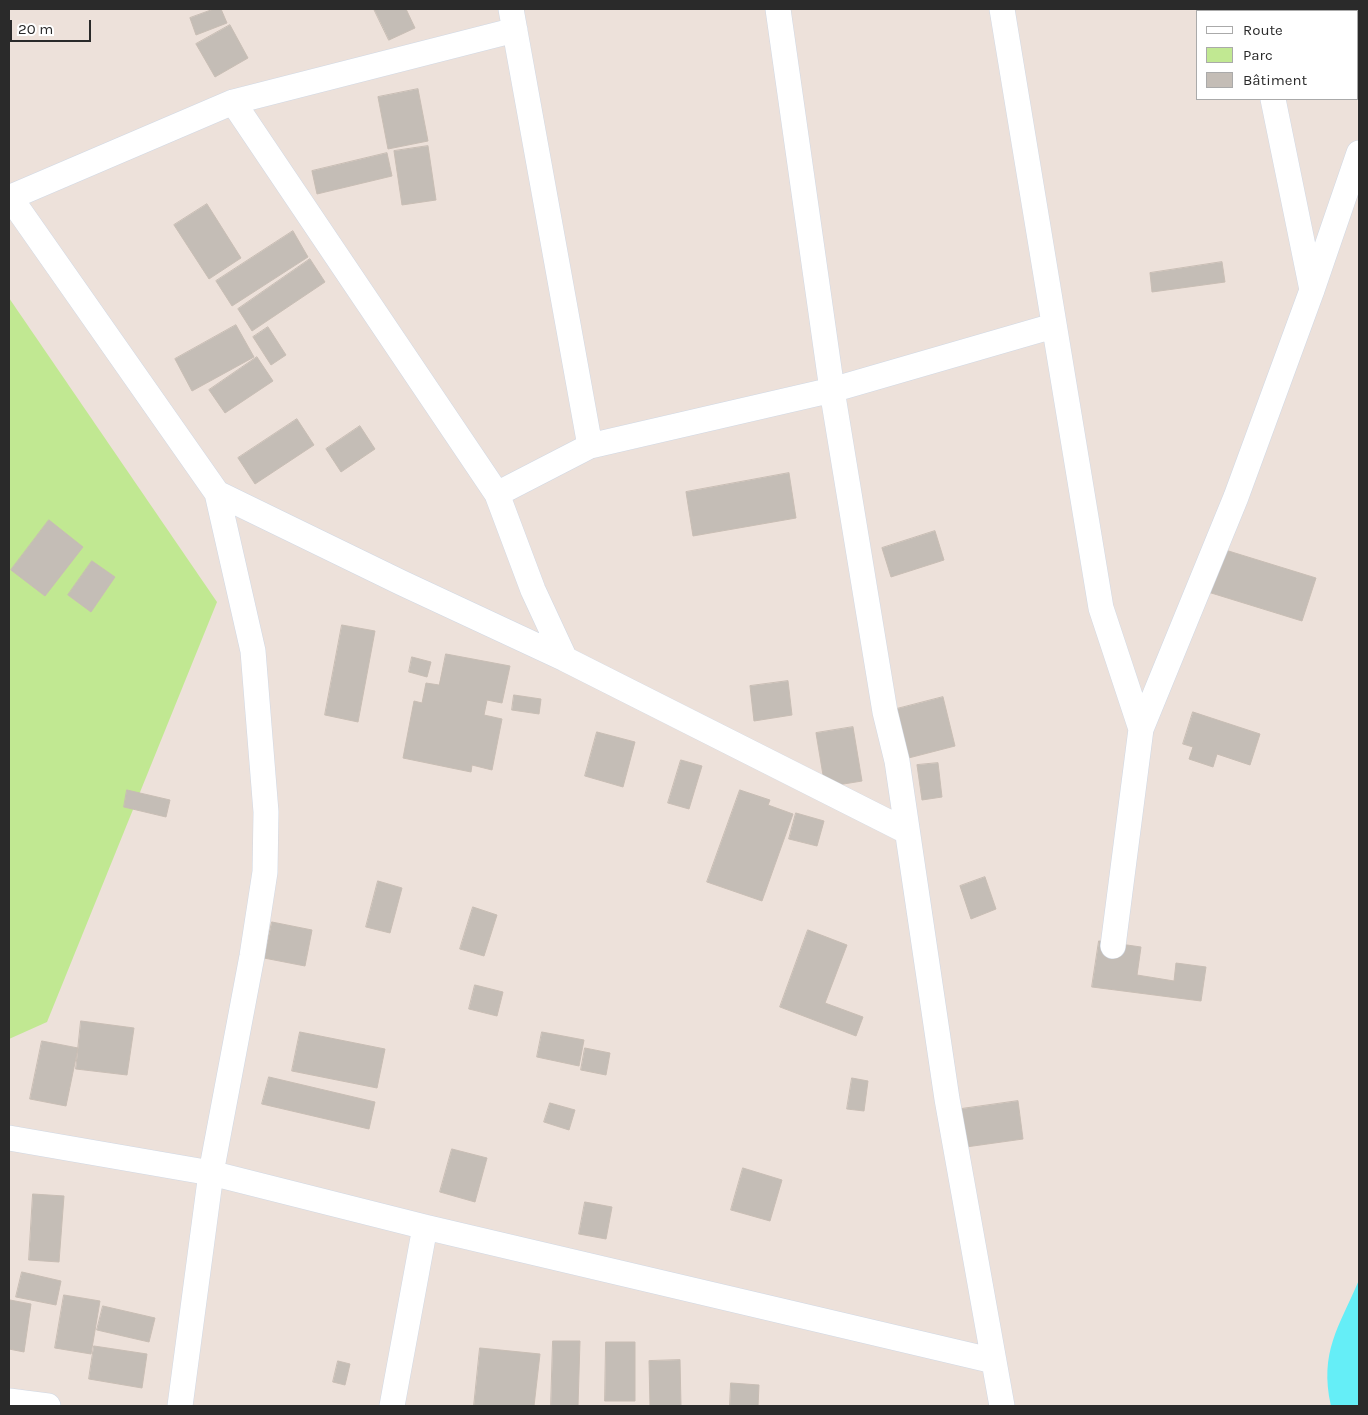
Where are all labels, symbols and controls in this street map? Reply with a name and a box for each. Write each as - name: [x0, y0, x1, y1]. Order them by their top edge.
- scale bar: [12, 10, 94, 42]
- legend: [1196, 10, 1358, 100]
- text: 20 m: [18, 20, 53, 38]
- text: Route: [1243, 21, 1283, 39]
- text: Parc: [1243, 46, 1273, 64]
- text: Bâtiment: [1243, 71, 1307, 89]

